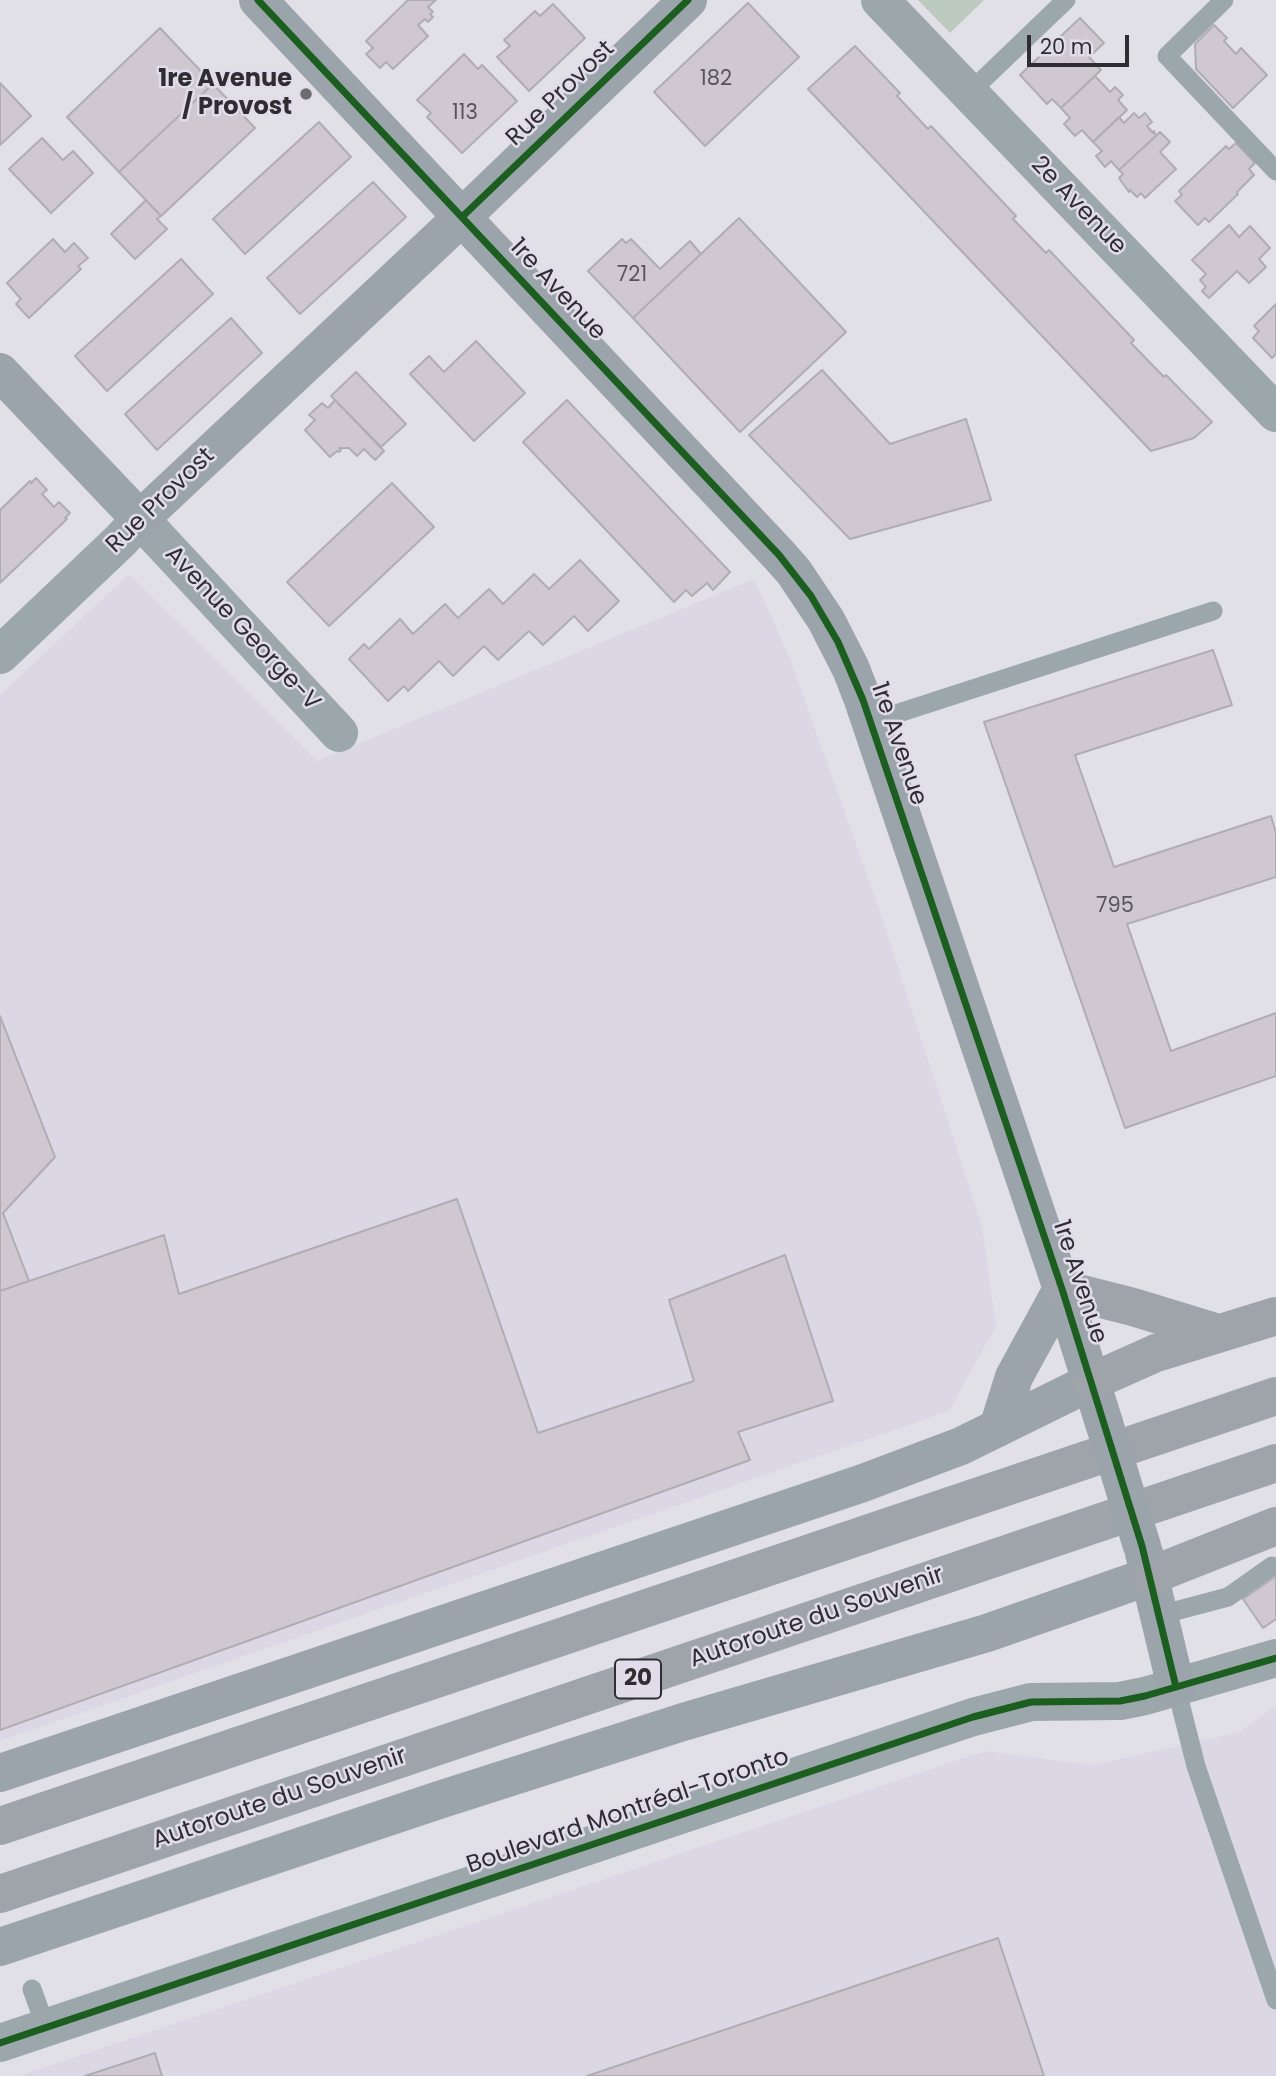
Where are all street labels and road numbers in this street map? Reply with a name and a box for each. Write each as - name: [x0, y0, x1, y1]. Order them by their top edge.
- street label: Rue Provost: [501, 35, 621, 153]
- street label: 2e Avenue: [1024, 151, 1132, 261]
- street label: 1re Avenue: [503, 233, 611, 347]
- street label: Rue Provost: [101, 442, 221, 560]
- street label: Avenue George-V: [158, 541, 326, 717]
- street label: 1re Avenue: [864, 679, 932, 809]
- street label: 1re Avenue: [1046, 1217, 1112, 1347]
- street label: Autoroute du Souvenir: [686, 1561, 948, 1675]
- road number: 20: [615, 1660, 661, 1698]
- street label: Autoroute du Souvenir: [149, 1742, 411, 1856]
- street label: Boulevard Montréal-Toronto: [463, 1743, 793, 1881]

